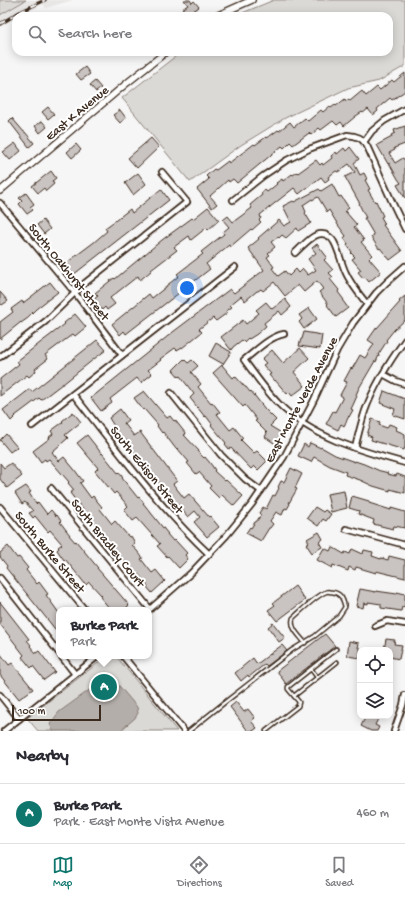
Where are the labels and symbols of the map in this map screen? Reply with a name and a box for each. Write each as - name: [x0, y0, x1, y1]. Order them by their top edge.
- street label: East K Avenue: [43, 83, 112, 145]
- street label: South Oakhurst Street: [24, 221, 113, 325]
- your location: [177, 278, 197, 298]
- street label: East Monte Verde Avenue: [263, 334, 342, 466]
- street label: South Edison Street: [106, 424, 187, 519]
- street label: South Bradley Court: [67, 496, 148, 592]
- street label: South Burke Street: [11, 509, 89, 598]
- pin: A: [91, 672, 117, 702]
- scale bar: [12, 703, 101, 722]

